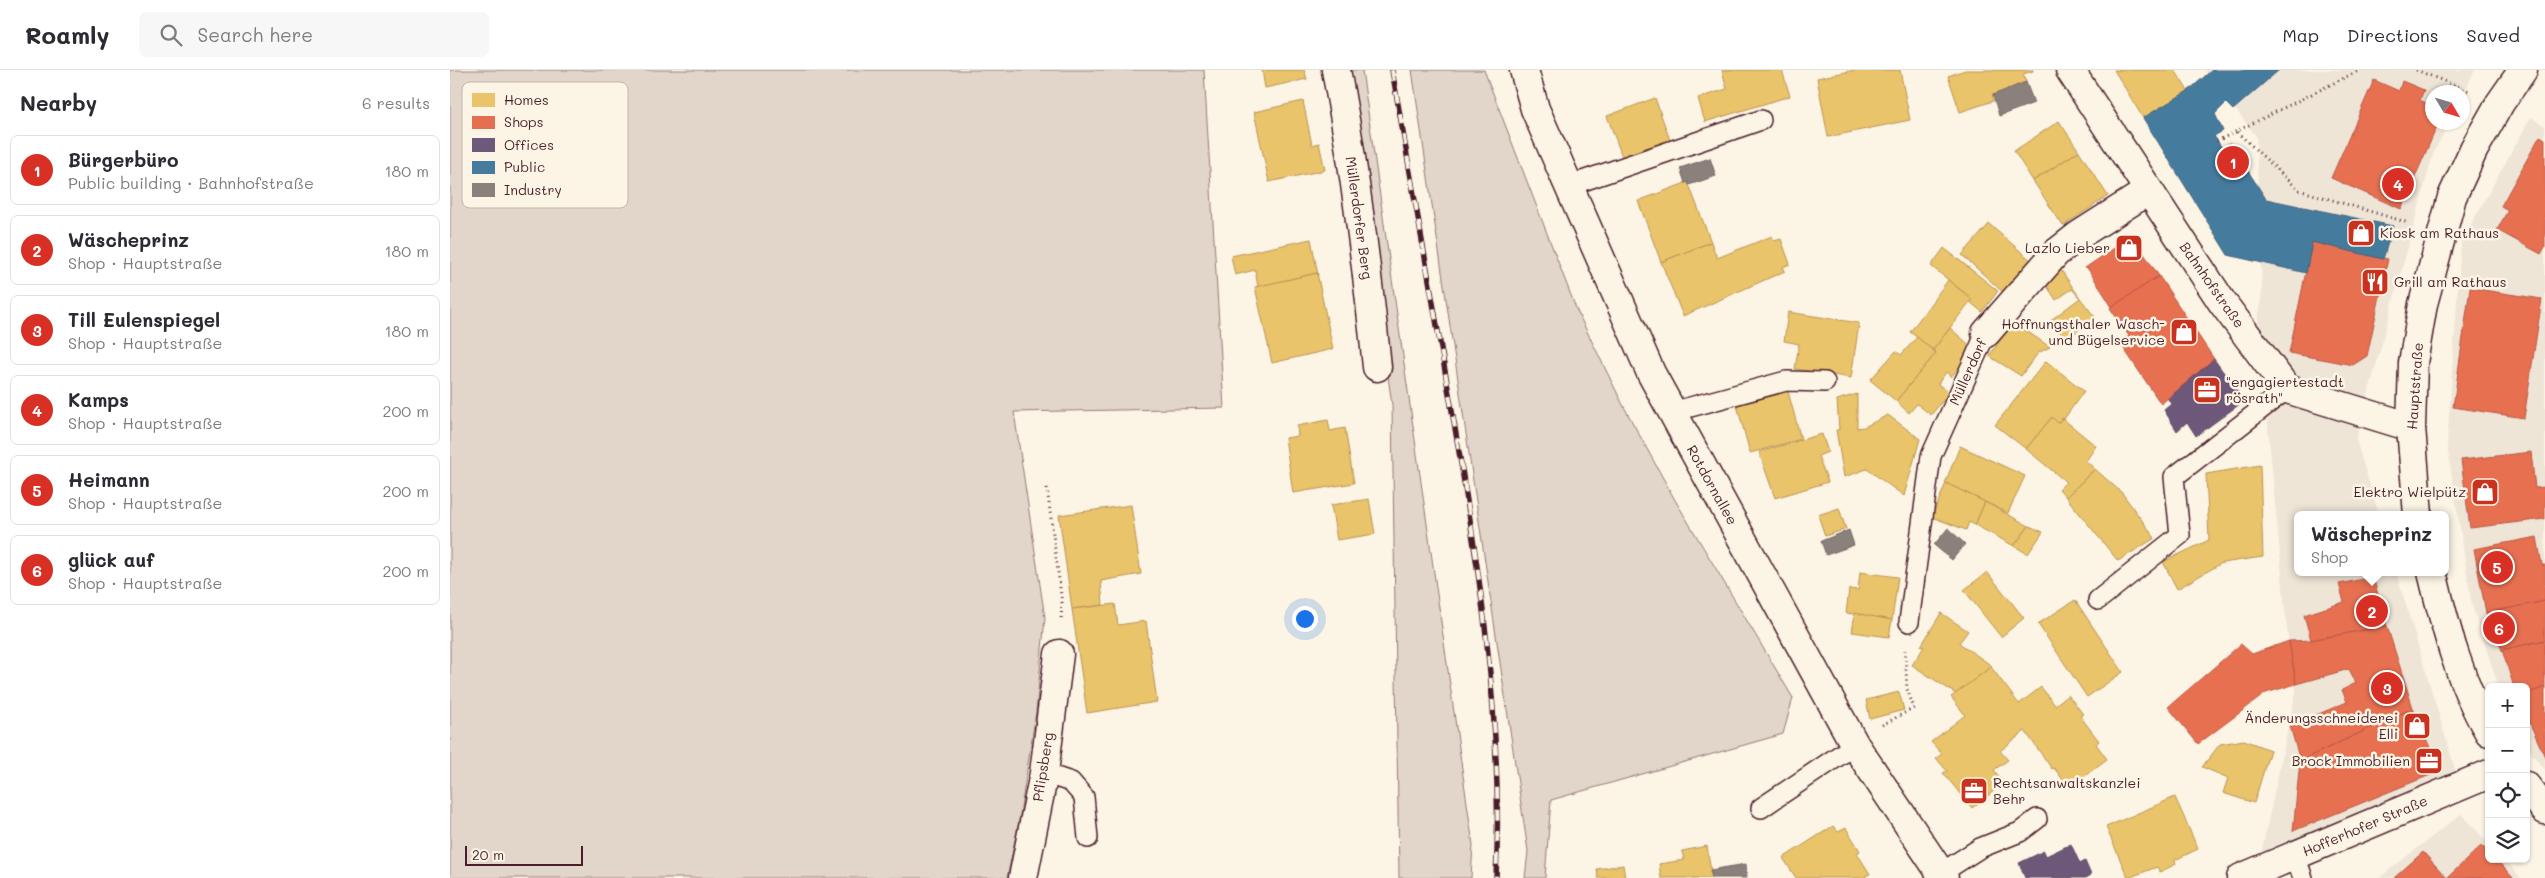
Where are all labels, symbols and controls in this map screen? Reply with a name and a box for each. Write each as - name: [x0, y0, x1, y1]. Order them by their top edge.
- search box: [139, 12, 489, 57]
- text: Roamly: [25, 19, 109, 50]
- icon: search: [157, 21, 185, 49]
- text: Search here: [197, 22, 313, 47]
- text: Map: [2282, 23, 2319, 47]
- text: Directions: [2347, 23, 2439, 47]
- text: Saved: [2467, 23, 2520, 47]
- legend: [462, 82, 628, 208]
- north arrow: [2425, 85, 2470, 130]
- text: Nearby: [20, 89, 97, 116]
- text: Homes: [504, 90, 549, 109]
- text: 6 results: [362, 92, 430, 113]
- text: Shops: [504, 112, 544, 131]
- text: Offices: [504, 135, 554, 154]
- pin: 1: [2217, 143, 2249, 181]
- text: Bürgerbüro: [68, 147, 179, 172]
- street label: Müllerdorfer Berg: [1341, 155, 1378, 281]
- text: Public: [504, 157, 545, 176]
- text: 1: [33, 160, 41, 181]
- text: 180 m: [384, 160, 429, 181]
- pin: 4: [2382, 165, 2414, 203]
- text: Public building · Bahnhofstraße: [68, 172, 314, 193]
- text: Industry: [504, 180, 562, 199]
- shop icon: Kiosk am Rathaus: [2346, 218, 2376, 248]
- place label: Kiosk am Rathaus: [2380, 223, 2499, 242]
- text: Wäscheprinz: [68, 227, 189, 252]
- shop icon: Lazlo Lieber: [2114, 233, 2144, 263]
- place label: Lazlo Lieber: [2025, 238, 2110, 257]
- street label: Bahnhofstraße: [2176, 238, 2249, 332]
- text: 2: [33, 240, 41, 261]
- text: 180 m: [384, 240, 429, 261]
- text: Shop · Hauptstraße: [68, 252, 223, 273]
- restaurant icon: Grill am Rathaus: [2360, 267, 2390, 297]
- place label: Grill am Rathaus: [2394, 272, 2507, 291]
- text: Till Eulenspiegel: [68, 307, 220, 332]
- place label: Hoffnungsthaler Wasch- und Bügelservice: [2001, 314, 2165, 349]
- shop icon: Hoffnungsthaler Wasch- und Bügelservice: [2169, 317, 2199, 347]
- text: 3: [32, 320, 42, 341]
- text: 180 m: [384, 320, 429, 341]
- text: Shop · Hauptstraße: [68, 332, 223, 353]
- street label: Müllerdorf: [1944, 335, 1991, 408]
- street label: Hauptstraße: [2402, 342, 2427, 430]
- place label: "engagiertestadt rösrath": [2226, 372, 2344, 407]
- office icon: "engagiertestadt rösrath": [2192, 375, 2222, 405]
- text: Kamps: [68, 387, 129, 412]
- text: 4: [32, 400, 42, 421]
- text: 200 m: [382, 400, 429, 421]
- text: Shop · Hauptstraße: [68, 412, 223, 433]
- street label: Rotdornallee: [1683, 441, 1742, 528]
- text: Heimann: [68, 467, 150, 492]
- shop icon: Elektro Wielpütz: [2470, 477, 2500, 507]
- text: 5: [32, 480, 42, 501]
- text: 200 m: [382, 480, 429, 501]
- place label: Elektro Wielpütz: [2353, 482, 2466, 501]
- text: Shop · Hauptstraße: [68, 492, 223, 513]
- popup: [2294, 511, 2449, 576]
- text: Wäscheprinz: [2311, 521, 2432, 546]
- text: Shop: [2311, 546, 2348, 567]
- text: glück auf: [68, 547, 154, 572]
- pin: 5: [2481, 548, 2513, 586]
- text: 6: [32, 560, 42, 581]
- text: 200 m: [382, 560, 429, 581]
- text: Shop · Hauptstraße: [68, 572, 223, 593]
- pin: 2: [2356, 592, 2388, 630]
- your location: [1292, 606, 1318, 632]
- pin: 6: [2483, 609, 2515, 647]
- pin: 3: [2371, 669, 2403, 707]
- map controls: [2485, 683, 2530, 863]
- button: +: [2485, 683, 2530, 728]
- place label: Änderungsschneiderei Elli: [2244, 708, 2398, 743]
- shop icon: Änderungsschneiderei Elli: [2402, 711, 2432, 741]
- button: −: [2485, 728, 2530, 773]
- street label: Pflipsberg: [1028, 731, 1057, 803]
- office icon: Brock Immobilien: [2414, 746, 2444, 776]
- place label: Brock Immobilien: [2292, 751, 2410, 770]
- place label: Rechtsanwaltskanzlei Behr: [1993, 773, 2140, 808]
- button: locate: [2485, 773, 2530, 818]
- office icon: Rechtsanwaltskanzlei Behr: [1959, 776, 1989, 806]
- street label: Hofferhofer Straße: [2299, 791, 2430, 860]
- button: layers: [2485, 818, 2530, 863]
- scale bar: [465, 843, 582, 866]
- text: 20 m: [472, 845, 504, 864]

